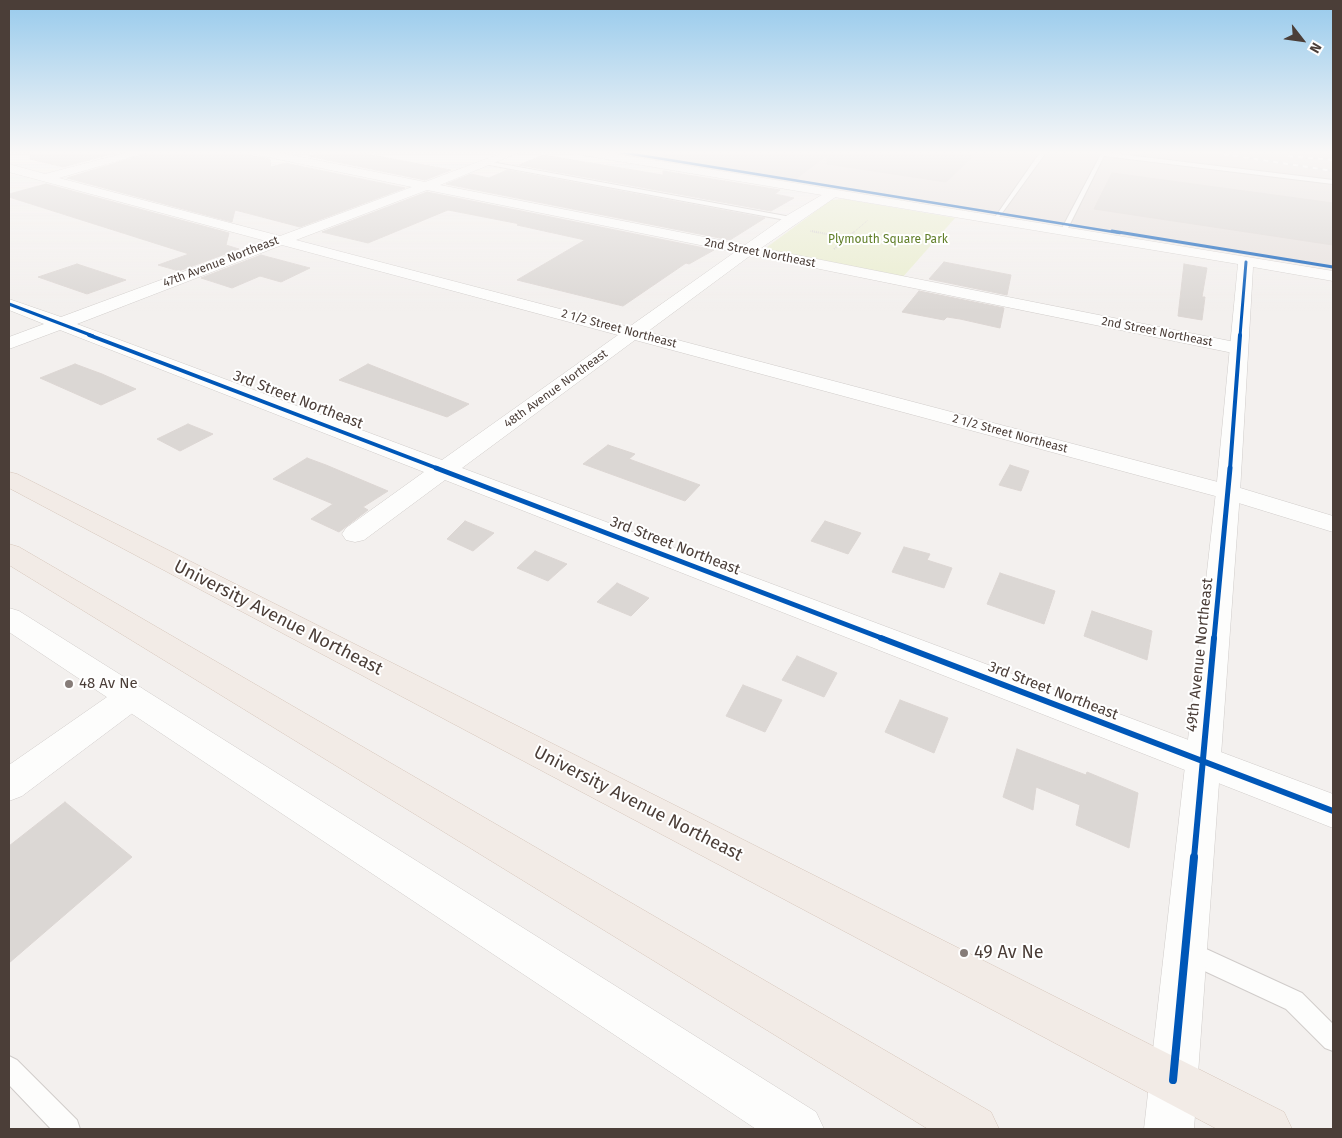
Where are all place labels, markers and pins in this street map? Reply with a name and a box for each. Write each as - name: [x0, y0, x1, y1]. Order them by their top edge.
- place label: 48 Av Ne: [79, 675, 138, 693]
- marker: 48 Av Ne: [63, 678, 75, 690]
- place label: 49 Av Ne: [974, 942, 1043, 964]
- marker: 49 Av Ne: [958, 947, 970, 959]

